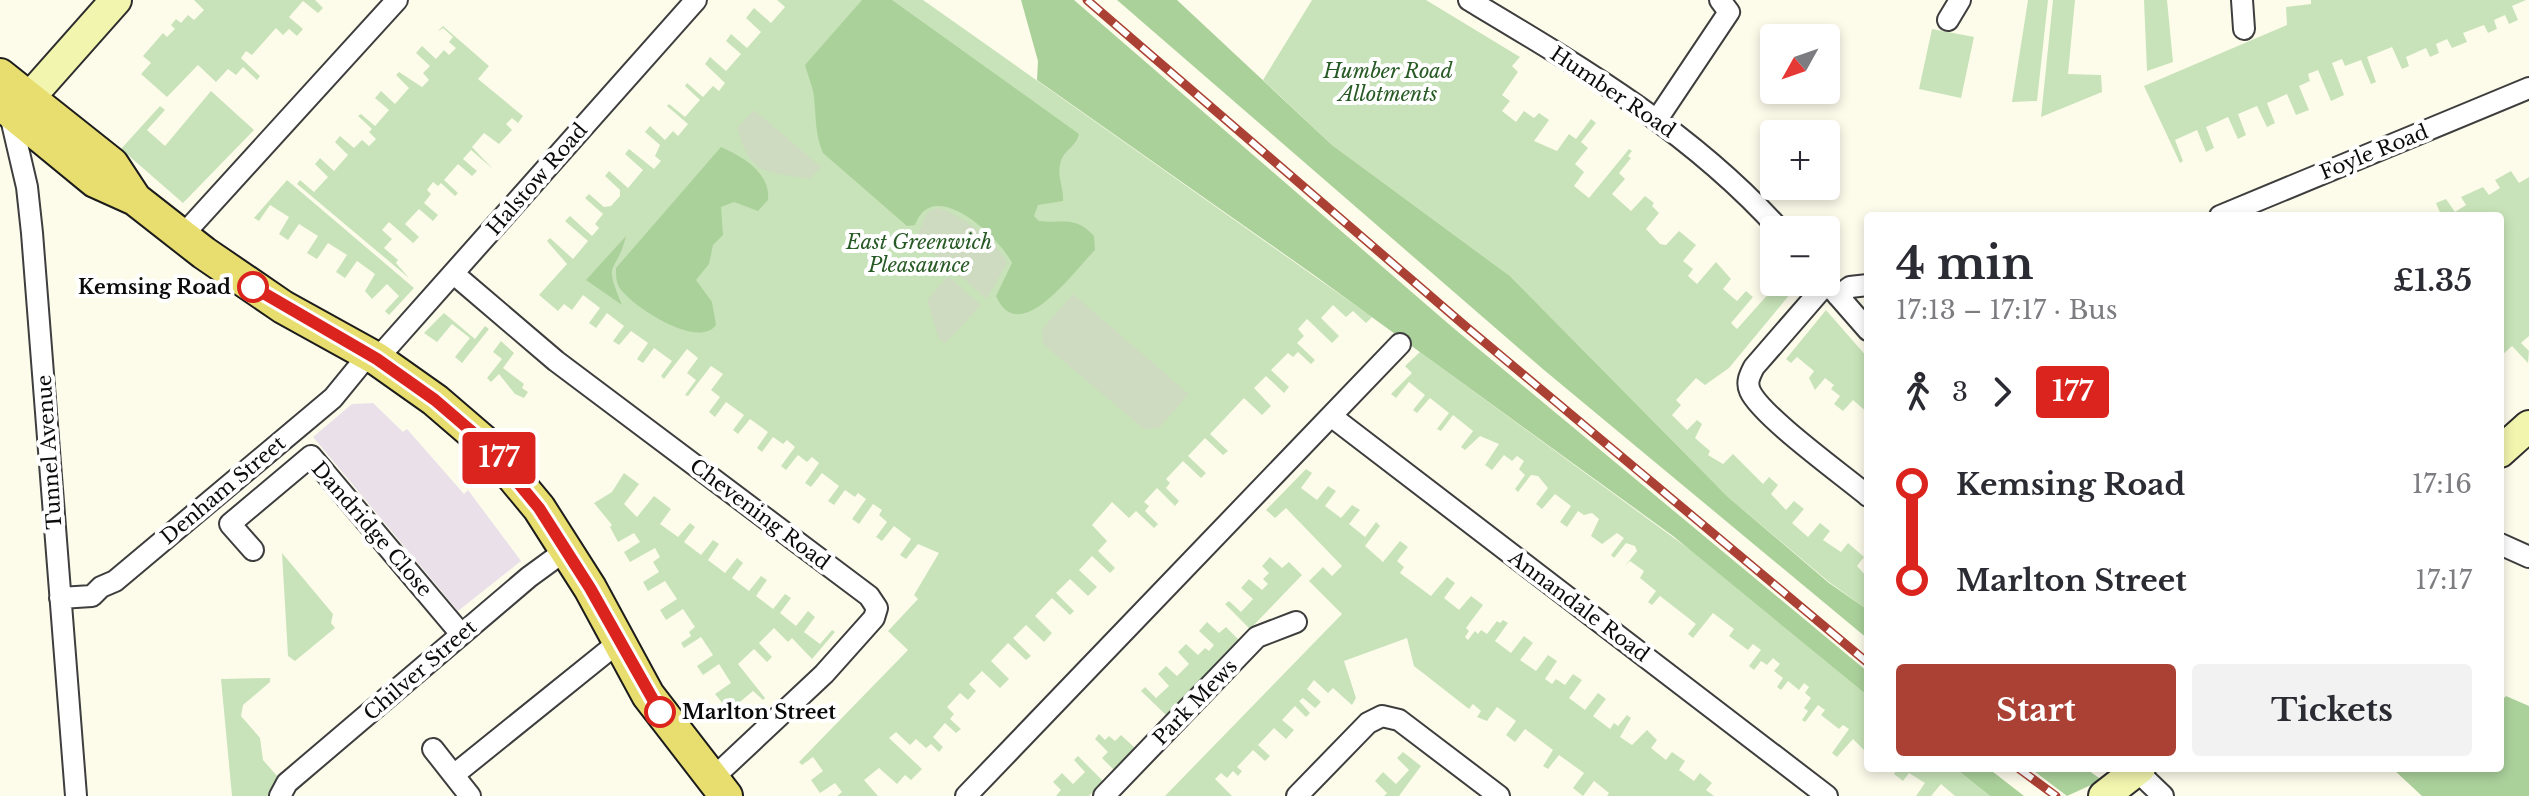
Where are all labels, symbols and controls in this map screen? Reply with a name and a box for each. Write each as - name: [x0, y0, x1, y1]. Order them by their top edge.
- north arrow: [1760, 24, 1840, 104]
- map controls: [1760, 24, 1840, 296]
- street label: Humber Road: [1546, 41, 1680, 143]
- park label: Humber Road Allotments: [1322, 59, 1453, 106]
- street label: Halstow Road: [482, 118, 592, 240]
- street label: Foyle Road: [2316, 119, 2432, 185]
- button: +: [1760, 120, 1840, 200]
- button: −: [1760, 216, 1840, 296]
- park label: East Greenwich Pleasaunce: [845, 230, 992, 277]
- text: 4 min: [1896, 236, 2033, 291]
- text: £1.35: [2393, 262, 2472, 299]
- marker: Kemsing Road: [238, 272, 268, 302]
- place label: Kemsing Road: [78, 275, 231, 299]
- text: 17:13 – 17:17 · Bus: [1896, 294, 2118, 326]
- icon: walk: [1896, 370, 1940, 414]
- icon: forward: [1980, 370, 2024, 414]
- street label: Tunnel Avenue: [32, 374, 66, 530]
- text: 177: [2052, 374, 2093, 409]
- text: 3: [1952, 376, 1968, 408]
- street label: Denham Street: [156, 431, 290, 549]
- line badge: 177: [453, 432, 545, 484]
- text: 177: [478, 440, 520, 475]
- street label: Chevening Road: [685, 453, 835, 575]
- street label: Dandridge Close: [307, 457, 437, 601]
- text: Kemsing Road: [1956, 466, 2185, 503]
- text: 17:16: [2412, 468, 2472, 500]
- street label: Annandale Road: [1503, 545, 1654, 667]
- text: Marlton Street: [1956, 562, 2187, 599]
- text: 17:17: [2415, 564, 2472, 596]
- street label: Chilver Street: [359, 614, 481, 725]
- street label: Park Mews: [1148, 654, 1242, 750]
- button: Start: [1896, 664, 2176, 756]
- button: Tickets: [2192, 664, 2472, 756]
- marker: Marlton Street: [645, 697, 675, 727]
- place label: Marlton Street: [682, 700, 836, 724]

